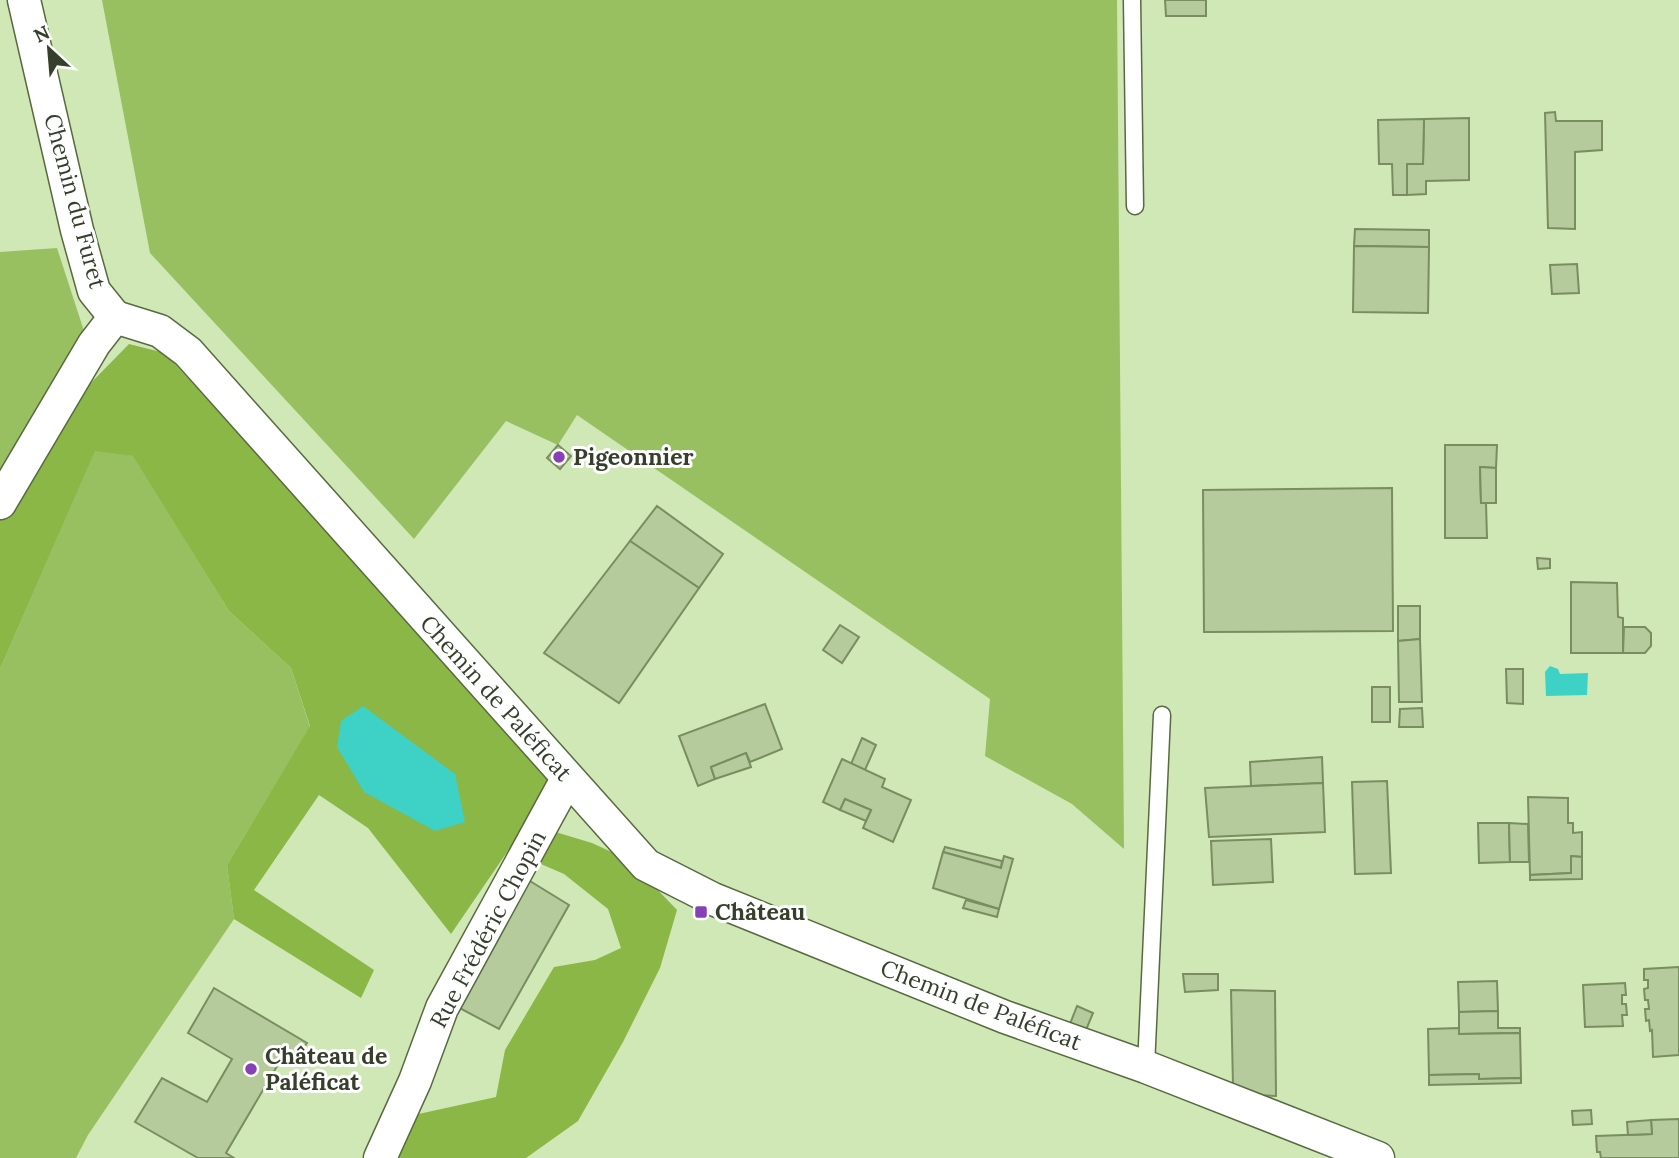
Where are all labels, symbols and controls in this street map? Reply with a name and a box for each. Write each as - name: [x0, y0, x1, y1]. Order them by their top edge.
- north arrow: [14, 14, 84, 84]
- text: N: [30, 20, 54, 48]
- street label: Chemin du Furet: [38, 110, 113, 292]
- place label: Pigeonnier: [573, 442, 694, 471]
- marker: Pigeonnier: [551, 449, 567, 465]
- street label: Chemin de Paléficat: [414, 609, 579, 787]
- street label: Rue Frédéric Chopin: [423, 825, 552, 1033]
- place label: Château: [715, 897, 805, 926]
- marker: Château: [693, 904, 709, 920]
- street label: Chemin de Paléficat: [876, 953, 1086, 1056]
- place label: Château de Paléficat: [265, 1041, 387, 1096]
- marker: Château de Paléficat: [243, 1061, 259, 1077]

